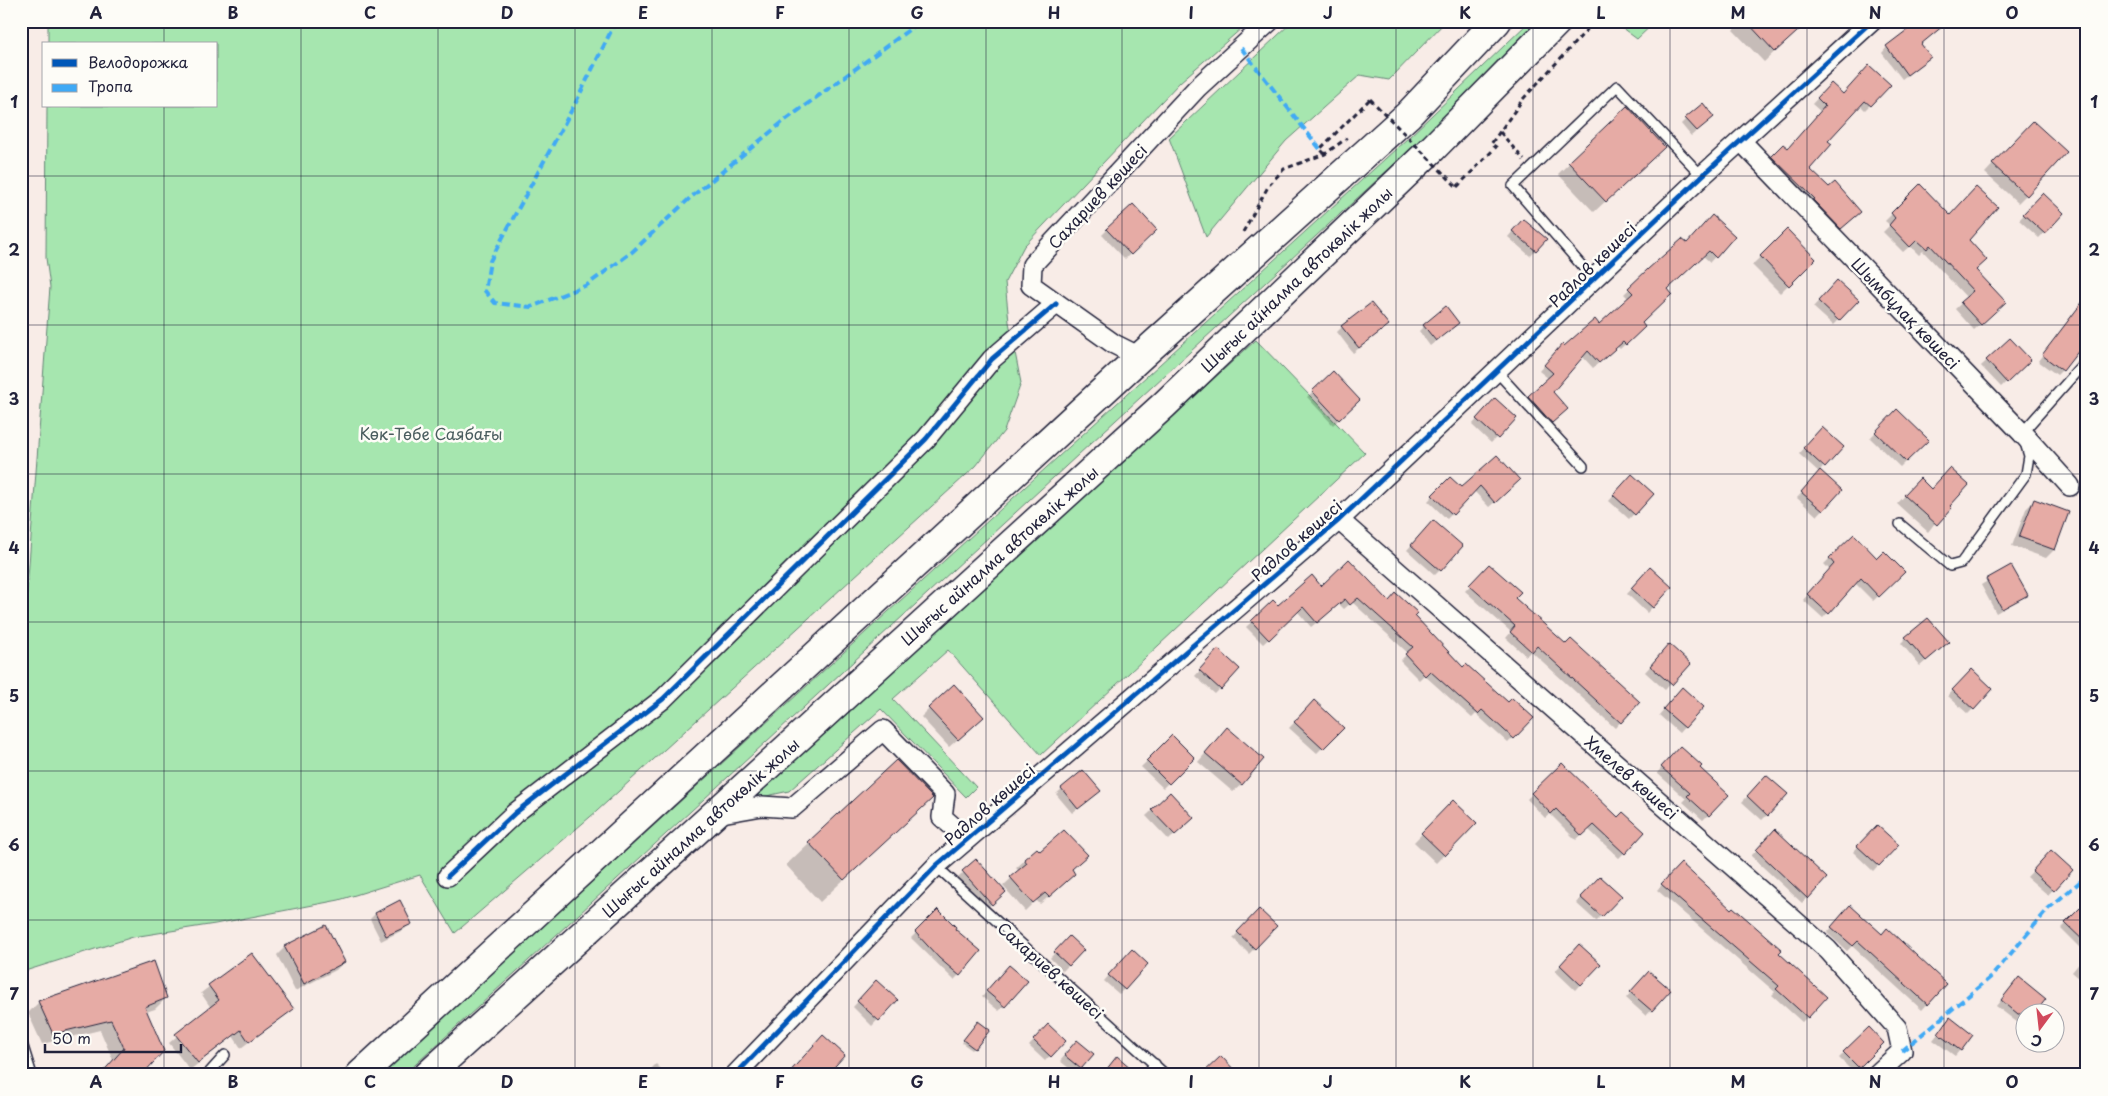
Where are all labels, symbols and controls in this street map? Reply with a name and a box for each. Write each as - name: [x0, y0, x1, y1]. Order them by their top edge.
- text: A: [90, 0, 103, 24]
- text: B: [228, 0, 239, 24]
- text: C: [364, 0, 376, 24]
- text: D: [501, 0, 513, 24]
- text: E: [638, 0, 648, 24]
- text: F: [775, 0, 785, 24]
- text: G: [910, 0, 924, 24]
- text: H: [1048, 0, 1060, 24]
- text: I: [1188, 0, 1194, 24]
- text: J: [1323, 0, 1333, 24]
- text: K: [1459, 0, 1471, 24]
- text: L: [1596, 0, 1606, 24]
- text: M: [1730, 0, 1746, 24]
- text: N: [1869, 0, 1881, 24]
- text: O: [2006, 0, 2019, 24]
- legend: [42, 42, 218, 108]
- text: Велодорожка: [88, 50, 189, 73]
- text: Тропа: [88, 74, 133, 97]
- text: 1: [10, 89, 18, 113]
- text: 1: [2090, 89, 2098, 113]
- street label: Сахариев көшесі: [1042, 138, 1152, 254]
- street label: Шығыс айналма автокөлік жолы: [1195, 181, 1397, 377]
- street label: Радлов көшесі: [1543, 216, 1641, 312]
- text: 2: [8, 237, 20, 261]
- text: 2: [2088, 237, 2100, 261]
- street label: Шымбұлақ көшесі: [1846, 252, 1966, 374]
- text: 3: [9, 386, 19, 410]
- text: 3: [2089, 386, 2099, 410]
- park label: Көк-Төбе Саябағы: [360, 421, 502, 445]
- street label: Шығыс айналма автокөлік жолы: [895, 460, 1103, 650]
- street label: Радлов көшесі: [1245, 494, 1347, 586]
- text: 4: [9, 535, 20, 559]
- text: 4: [2089, 535, 2100, 559]
- text: 5: [9, 683, 19, 707]
- text: 5: [2089, 683, 2099, 707]
- street label: Хмелев көшесі: [1580, 730, 1684, 824]
- street label: Шығыс айналма автокөлік жолы: [596, 732, 804, 922]
- street label: Радлов көшесі: [938, 758, 1040, 850]
- text: 6: [8, 832, 20, 856]
- text: 6: [2088, 832, 2100, 856]
- street label: Сахариев көшесі: [993, 916, 1109, 1024]
- text: 7: [9, 981, 19, 1005]
- text: 7: [2089, 981, 2099, 1005]
- north arrow: [2016, 1004, 2066, 1054]
- scale bar: [45, 1021, 181, 1053]
- text: 50 m: [52, 1026, 91, 1049]
- text: С: [2029, 1030, 2044, 1053]
- text: A: [90, 1069, 103, 1093]
- text: B: [228, 1069, 239, 1093]
- text: C: [364, 1069, 376, 1093]
- text: D: [501, 1069, 513, 1093]
- text: E: [638, 1069, 648, 1093]
- text: F: [775, 1069, 785, 1093]
- text: G: [910, 1069, 924, 1093]
- text: H: [1048, 1069, 1060, 1093]
- text: I: [1188, 1069, 1194, 1093]
- text: J: [1323, 1069, 1333, 1093]
- text: K: [1459, 1069, 1471, 1093]
- text: L: [1596, 1069, 1606, 1093]
- text: M: [1730, 1069, 1746, 1093]
- text: N: [1869, 1069, 1881, 1093]
- text: O: [2006, 1069, 2019, 1093]

